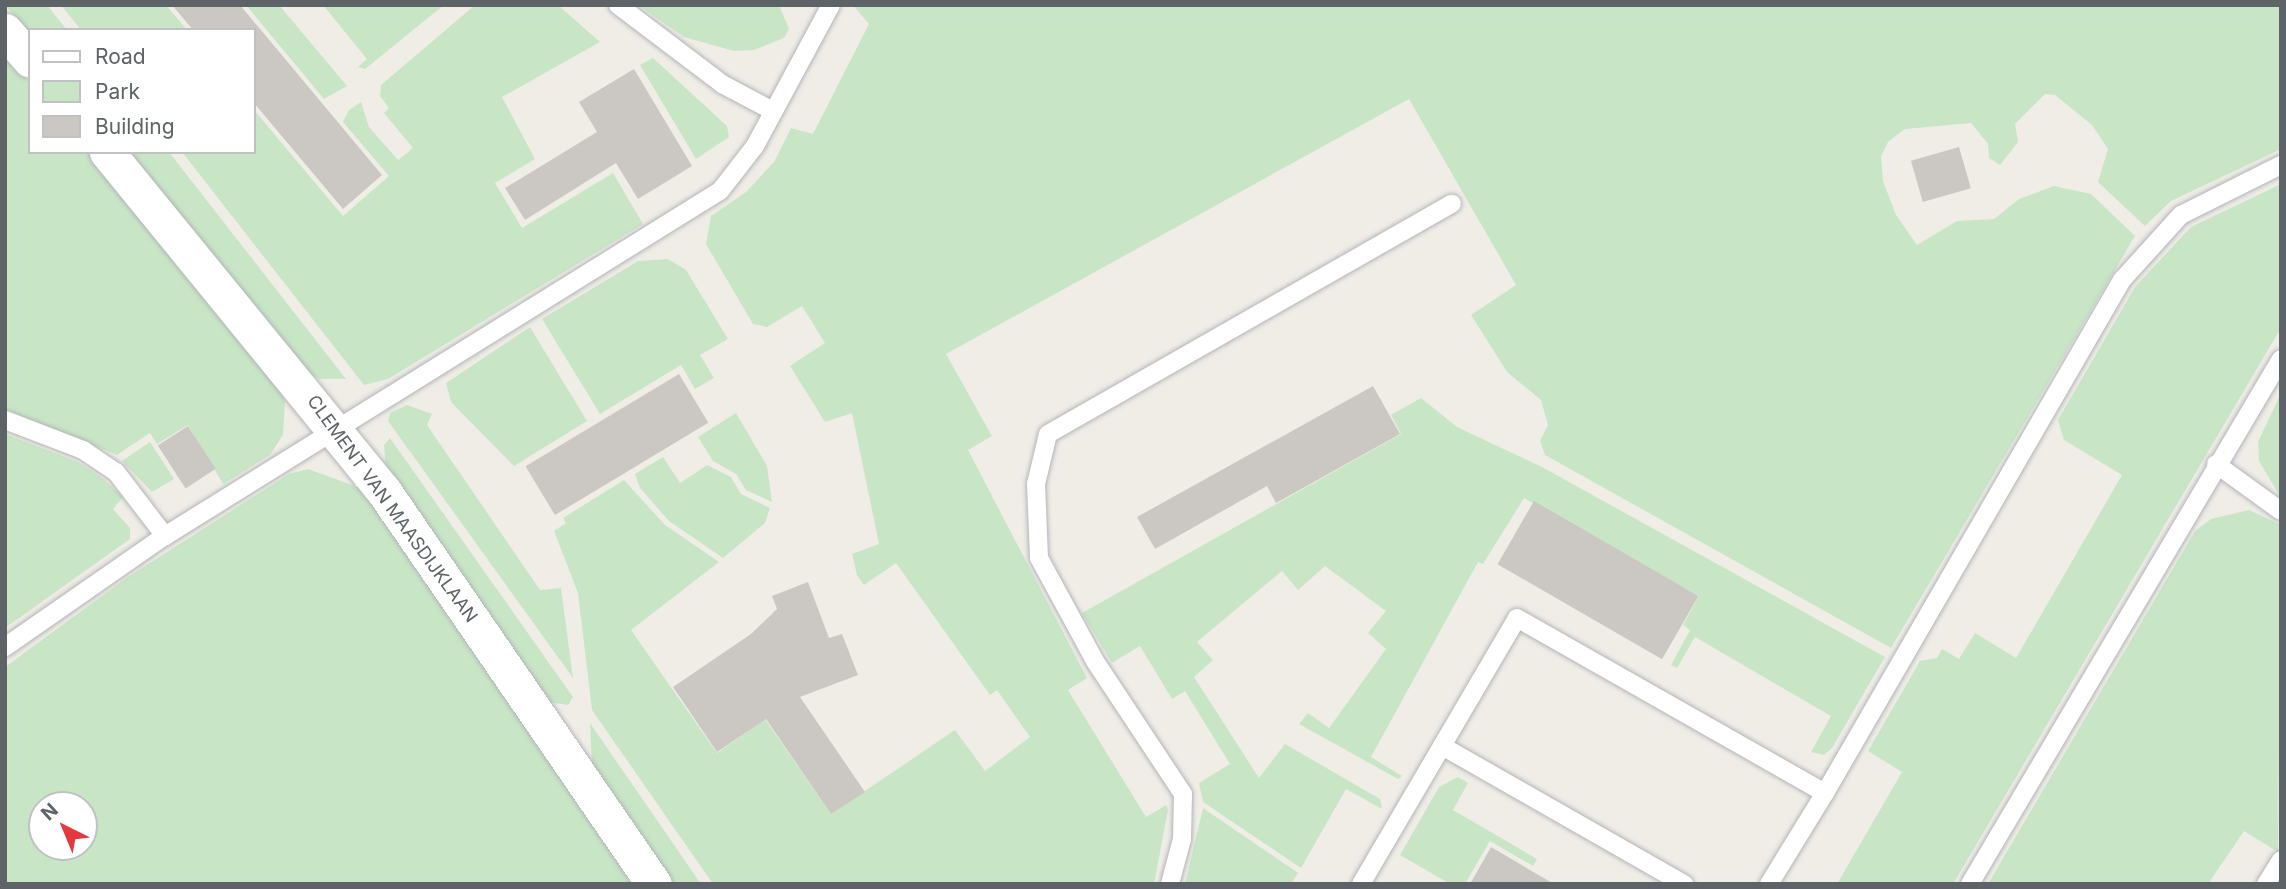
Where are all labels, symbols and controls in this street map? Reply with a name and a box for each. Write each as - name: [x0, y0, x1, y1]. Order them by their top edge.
- legend: [28, 28, 256, 154]
- text: Road: [95, 44, 146, 69]
- text: Park: [95, 79, 140, 104]
- text: Building: [95, 114, 175, 139]
- street label: CLEMENT VAN MAASDIJKLAAN: [302, 391, 482, 627]
- north arrow: [28, 791, 98, 861]
- text: N: [37, 798, 63, 825]

